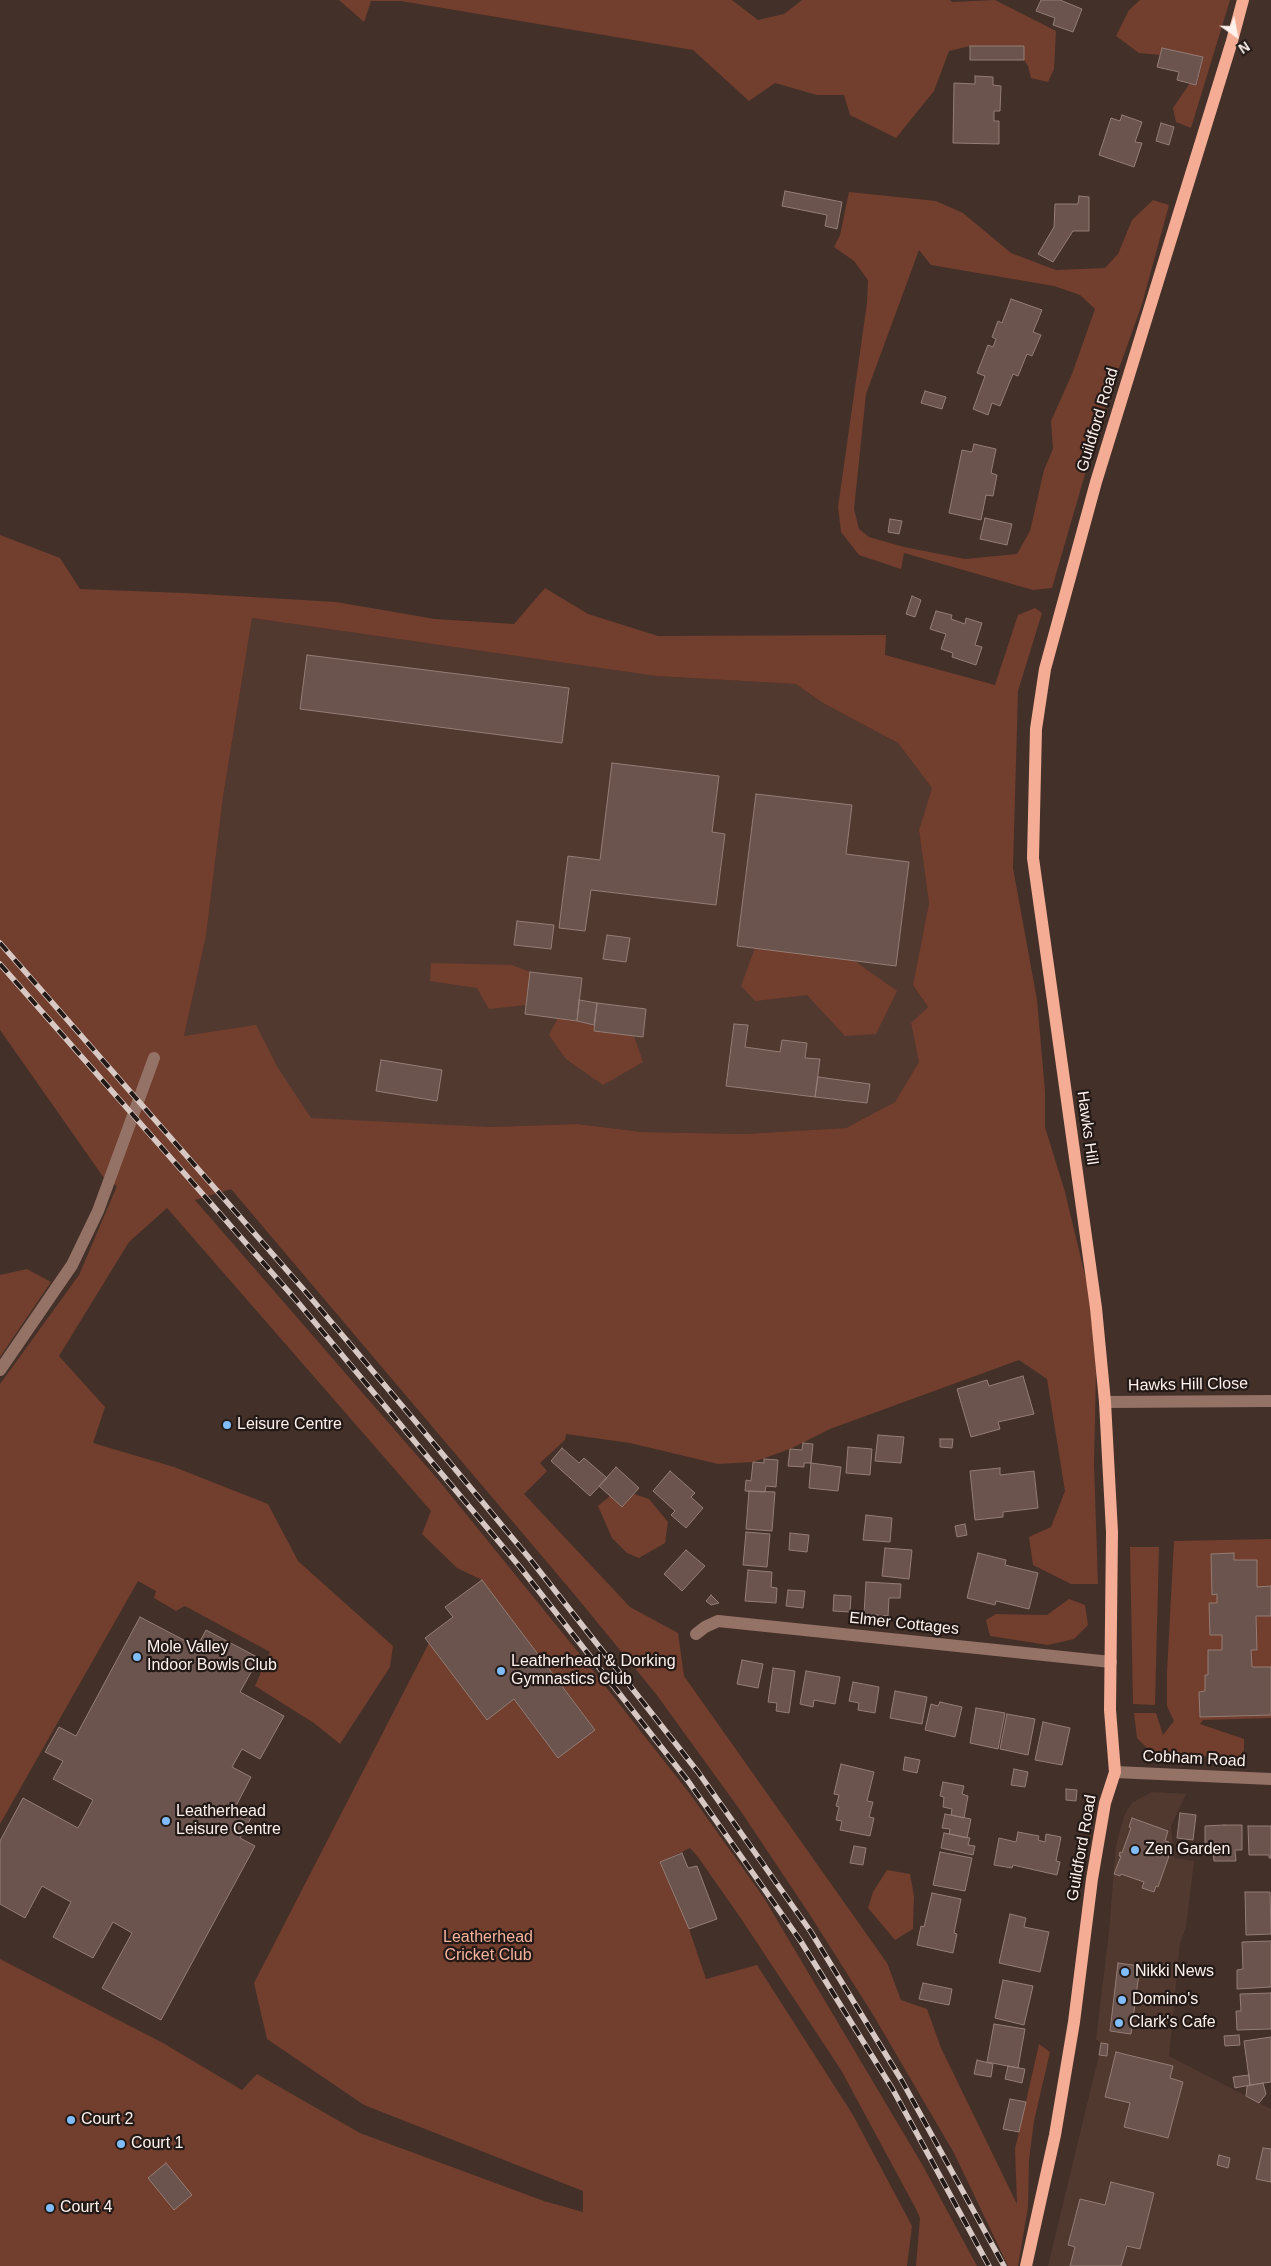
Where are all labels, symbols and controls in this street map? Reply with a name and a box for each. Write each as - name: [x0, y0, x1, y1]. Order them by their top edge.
- north arrow: [1211, 10, 1261, 60]
- text: N: [1236, 38, 1253, 57]
- street label: Guildford Road: [1073, 366, 1123, 474]
- street label: Hawks Hill: [1072, 1090, 1102, 1166]
- street label: Hawks Hill Close: [1128, 1374, 1248, 1396]
- place label: Leisure Centre: [237, 1415, 342, 1435]
- marker: Leisure Centre: [221, 1419, 233, 1431]
- street label: Elmer Cottages: [848, 1609, 960, 1639]
- place label: Mole Valley Indoor Bowls Club: [147, 1638, 277, 1676]
- marker: Mole Valley Indoor Bowls Club: [131, 1651, 143, 1663]
- place label: Leatherhead & Dorking Gymnastics Club: [511, 1652, 676, 1690]
- marker: Leatherhead & Dorking Gymnastics Club: [495, 1665, 507, 1677]
- street label: Cobham Road: [1142, 1747, 1246, 1771]
- street label: Guildford Road: [1063, 1793, 1101, 1903]
- place label: Leatherhead Leisure Centre: [176, 1802, 281, 1840]
- marker: Leatherhead Leisure Centre: [160, 1815, 172, 1827]
- place label: Zen Garden: [1145, 1840, 1230, 1860]
- marker: Zen Garden: [1129, 1844, 1141, 1856]
- park label: Leatherhead Cricket Club: [443, 1928, 533, 1966]
- place label: Nikki News: [1135, 1962, 1214, 1982]
- marker: Nikki News: [1119, 1966, 1131, 1978]
- place label: Domino's: [1132, 1990, 1198, 2010]
- marker: Domino's: [1116, 1994, 1128, 2006]
- place label: Clark's Cafe: [1129, 2013, 1216, 2033]
- marker: Clark's Cafe: [1113, 2017, 1125, 2029]
- place label: Court 2: [81, 2110, 133, 2130]
- marker: Court 2: [65, 2114, 77, 2126]
- place label: Court 1: [131, 2134, 183, 2154]
- marker: Court 1: [115, 2138, 127, 2150]
- place label: Court 4: [60, 2198, 112, 2218]
- marker: Court 4: [44, 2202, 56, 2214]

